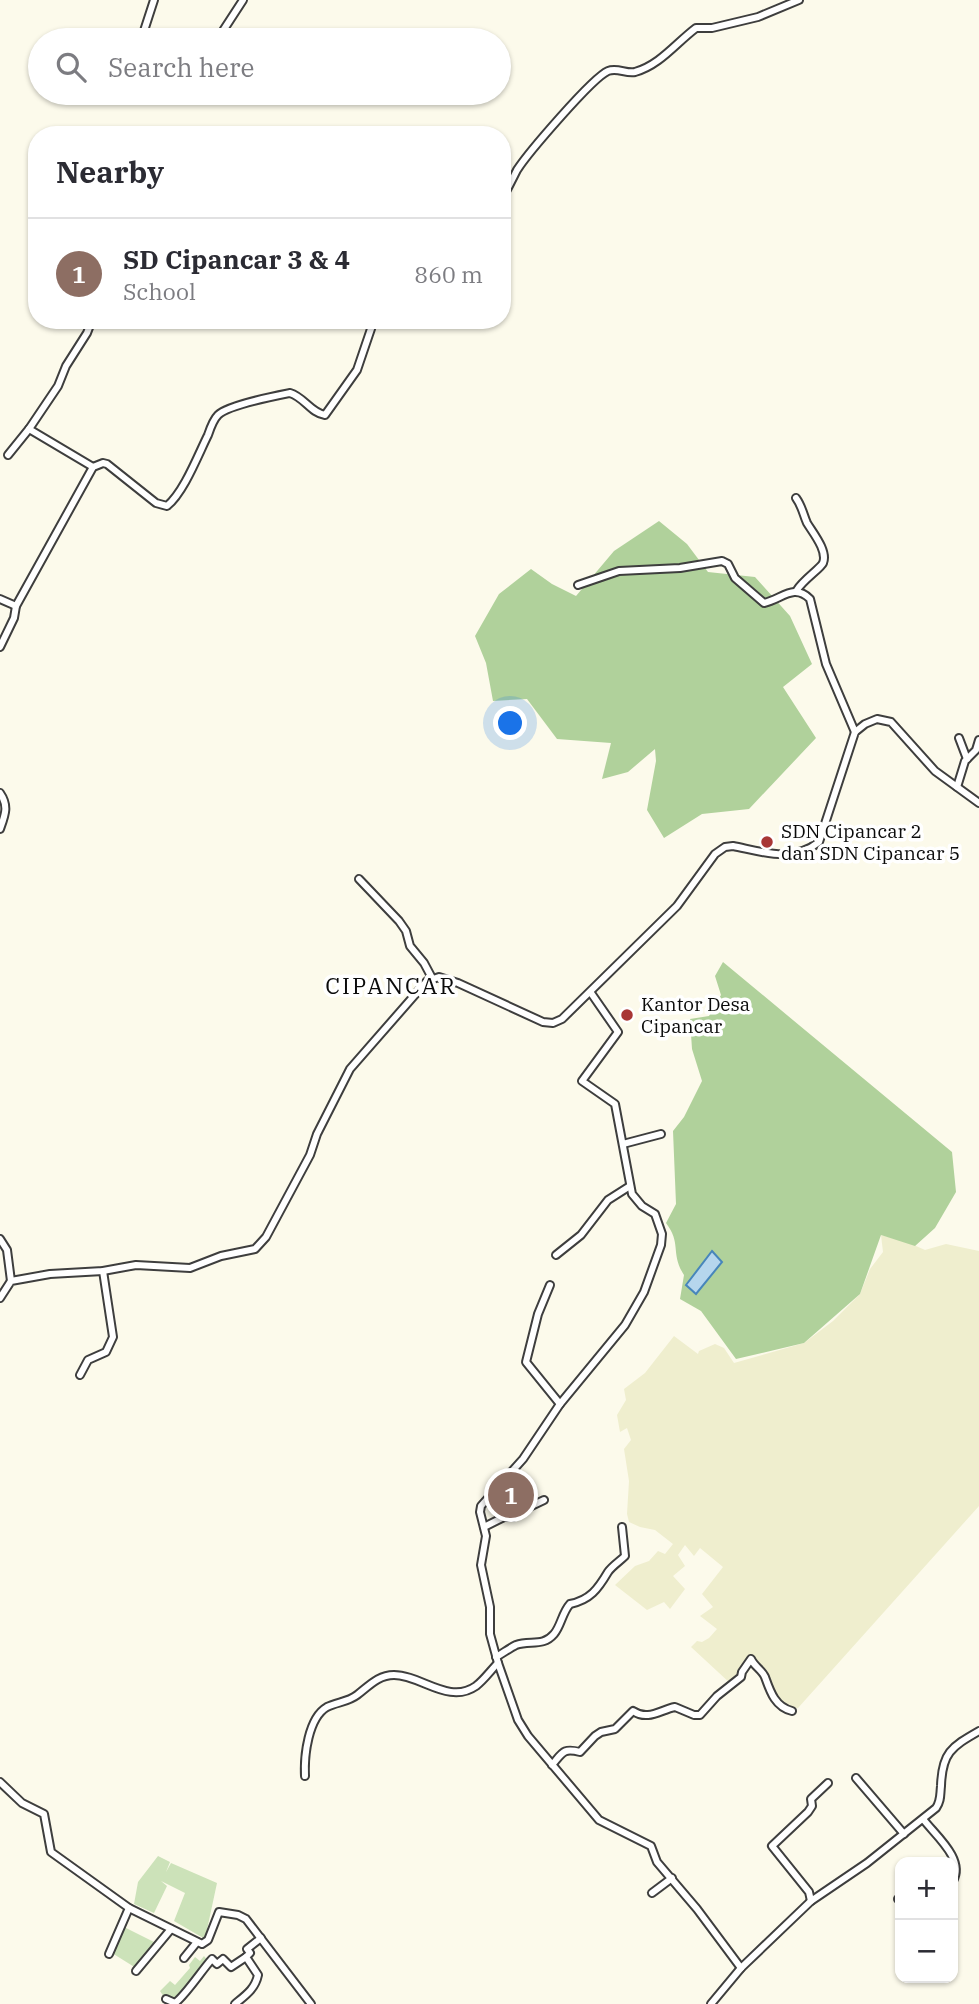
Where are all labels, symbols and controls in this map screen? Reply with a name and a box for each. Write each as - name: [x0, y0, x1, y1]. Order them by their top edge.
- search box: [28, 28, 511, 105]
- icon: search: [52, 48, 90, 86]
- text: Search here: [108, 50, 254, 84]
- text: Nearby: [56, 152, 164, 191]
- text: SD Cipancar 3 & 4: [123, 242, 350, 276]
- text: 1: [72, 259, 86, 289]
- text: 860 m: [414, 259, 483, 289]
- text: School: [123, 276, 196, 306]
- your location: [493, 706, 527, 740]
- place label: SDN Cipancar 2 dan SDN Cipancar 5: [781, 819, 960, 865]
- marker: SDN Cipancar 2 dan SDN Cipancar 5: [759, 834, 775, 850]
- district label: CIPANCAR: [325, 970, 457, 1000]
- place label: Kantor Desa Cipancar: [641, 992, 750, 1038]
- marker: Kantor Desa Cipancar: [619, 1007, 635, 1023]
- pin: 1: [488, 1469, 534, 1521]
- map controls: [895, 1857, 958, 1983]
- button: +: [895, 1857, 958, 1920]
- button: −: [895, 1920, 958, 1983]

